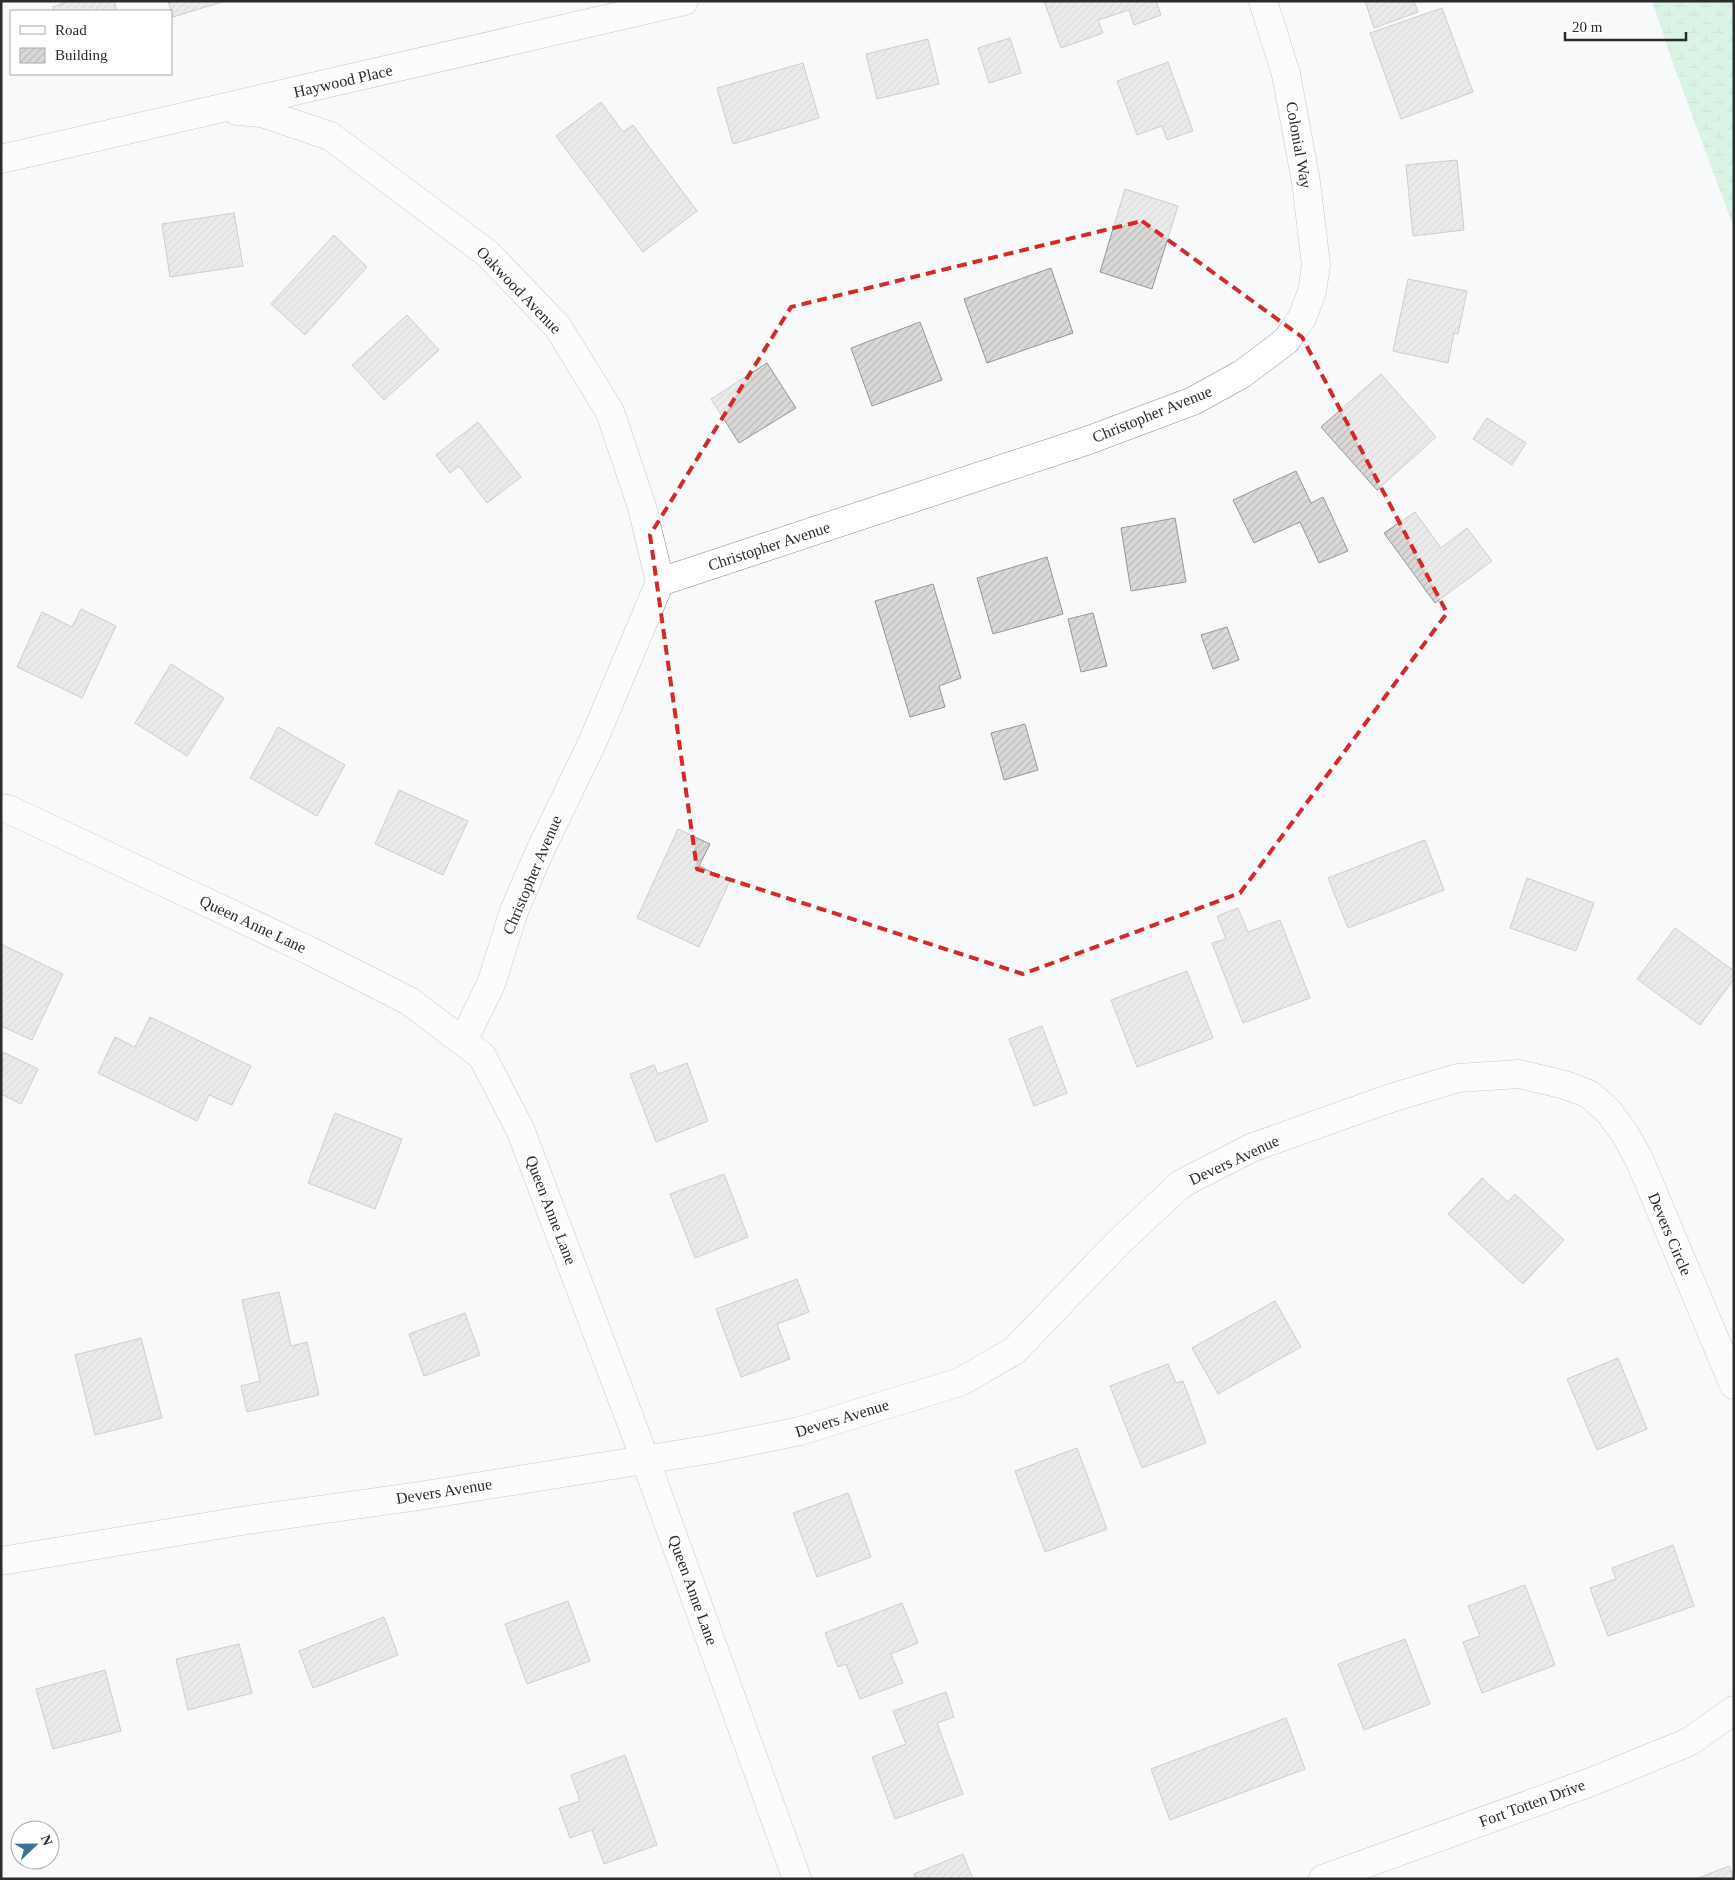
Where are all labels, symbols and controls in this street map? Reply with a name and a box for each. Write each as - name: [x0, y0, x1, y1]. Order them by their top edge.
- legend: [10, 10, 172, 75]
- scale bar: [1565, 10, 1686, 42]
- text: 20 m: [1572, 19, 1603, 35]
- text: Road: [55, 22, 87, 38]
- text: Building: [55, 47, 108, 63]
- street label: Haywood Place: [292, 61, 394, 102]
- street label: Colonial Way: [1282, 100, 1315, 190]
- street label: Oakwood Avenue: [473, 243, 565, 337]
- street label: Christopher Avenue: [1090, 382, 1215, 447]
- street label: Christopher Avenue: [706, 518, 832, 575]
- street label: Christopher Avenue: [499, 813, 566, 937]
- street label: Queen Anne Lane: [197, 892, 309, 956]
- street label: Devers Avenue: [1186, 1132, 1282, 1188]
- street label: Queen Anne Lane: [522, 1153, 580, 1267]
- street label: Devers Circle: [1645, 1190, 1695, 1278]
- street label: Devers Avenue: [793, 1396, 891, 1440]
- street label: Devers Avenue: [395, 1475, 493, 1507]
- street label: Queen Anne Lane: [665, 1533, 721, 1647]
- street label: Fort Totten Drive: [1477, 1776, 1587, 1830]
- north arrow: [10, 1820, 60, 1870]
- text: N: [38, 1833, 55, 1848]

